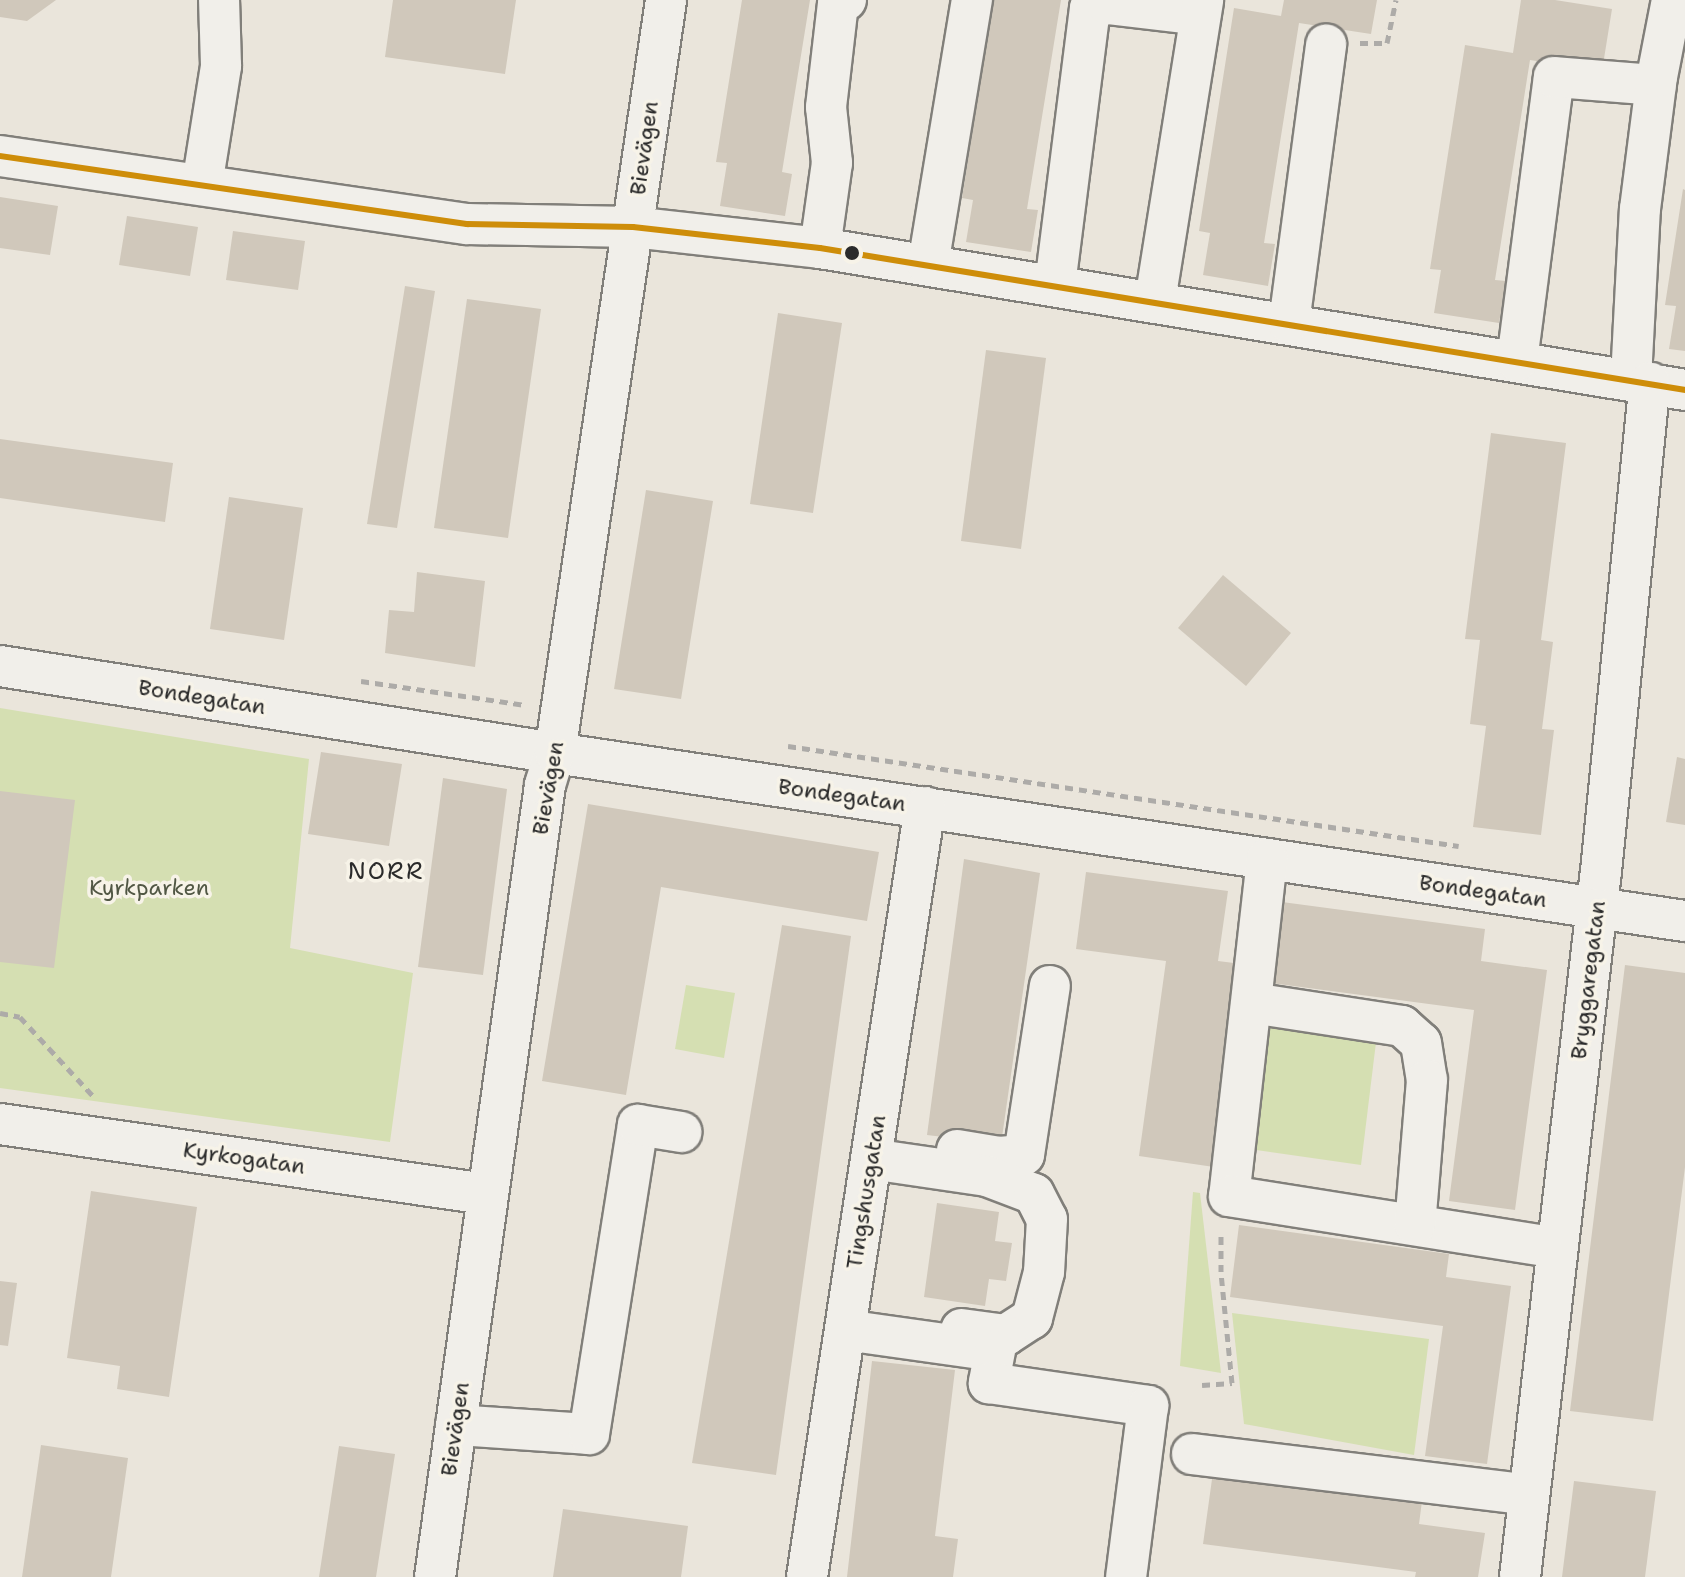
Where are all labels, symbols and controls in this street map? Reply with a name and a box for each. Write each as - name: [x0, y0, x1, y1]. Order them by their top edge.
- street label: Bievägen: [624, 99, 664, 197]
- unlabelled marker: [844, 245, 860, 261]
- street label: Bondegatan: [136, 674, 268, 720]
- street label: Bievägen: [527, 739, 569, 837]
- street label: Bondegatan: [777, 773, 907, 817]
- district label: NORR: [348, 858, 424, 886]
- street label: Bondegatan: [1418, 869, 1548, 913]
- park label: Kyrkparken: [89, 875, 209, 901]
- street label: Bryggaregatan: [1565, 899, 1611, 1061]
- street label: Tingshusgatan: [841, 1113, 891, 1271]
- street label: Kyrkogatan: [181, 1136, 307, 1180]
- street label: Bievägen: [435, 1380, 475, 1478]

